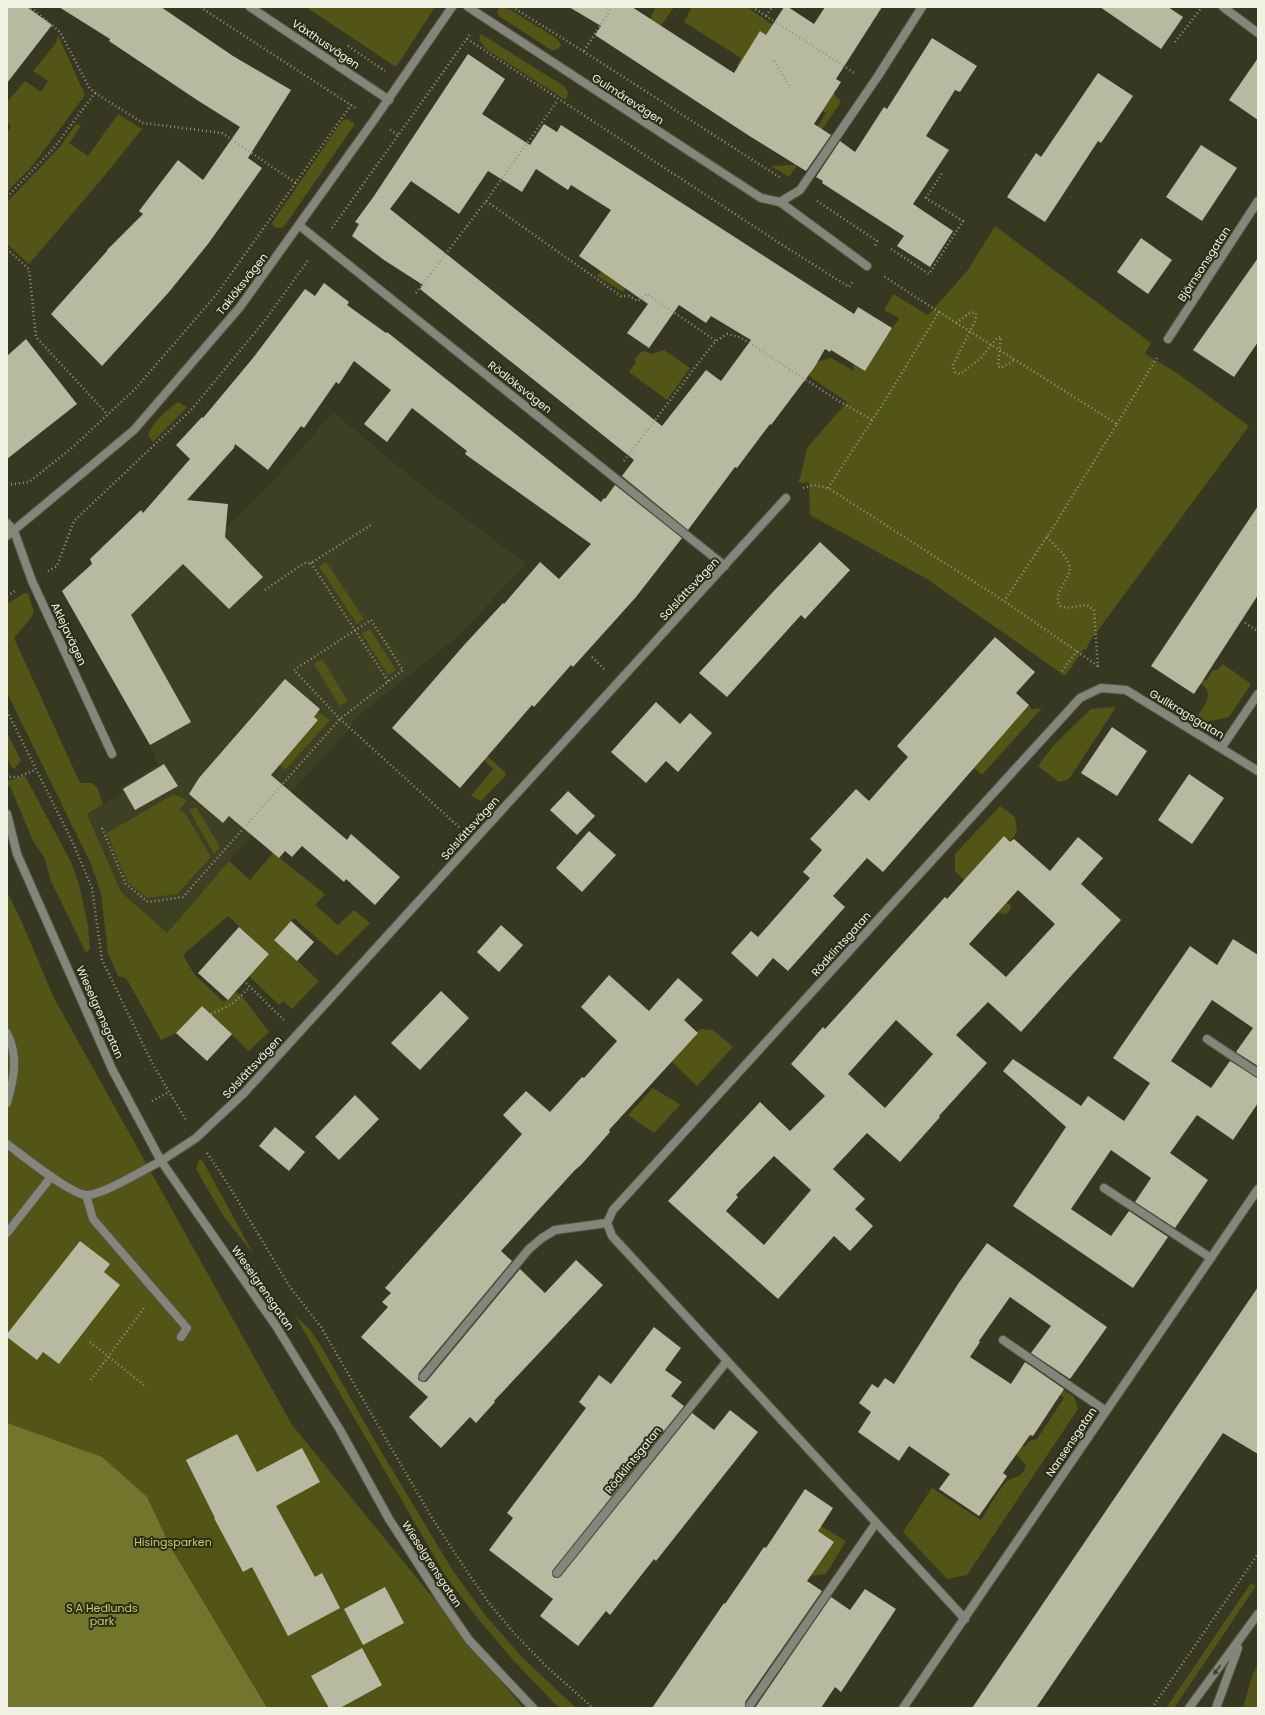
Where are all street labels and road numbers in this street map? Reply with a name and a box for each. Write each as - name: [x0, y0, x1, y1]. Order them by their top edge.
- street label: Växthusvägen: [289, 15, 363, 73]
- street label: Gulmårevägen: [589, 70, 667, 128]
- street label: Björnsonsgatan: [1174, 223, 1234, 305]
- street label: Taklöksvägen: [213, 249, 271, 319]
- street label: Rödlöksvägen: [485, 357, 555, 417]
- street label: Solslättsvägen: [656, 554, 722, 624]
- street label: Aklejavägen: [47, 600, 91, 668]
- street label: Gullkragsgatan: [1147, 685, 1227, 743]
- street label: Solslättsvägen: [437, 793, 503, 863]
- street label: Rödklintsgatan: [807, 908, 875, 980]
- street label: Wieselgrensgatan: [72, 963, 128, 1061]
- street label: Solslättsvägen: [219, 1032, 285, 1102]
- street label: Wieselgrensgatan: [228, 1242, 298, 1334]
- street label: Nansensgatan: [1042, 1404, 1100, 1480]
- street label: Rödklintsgatan: [601, 1423, 665, 1497]
- street label: Wieselgrensgatan: [398, 1518, 466, 1610]

